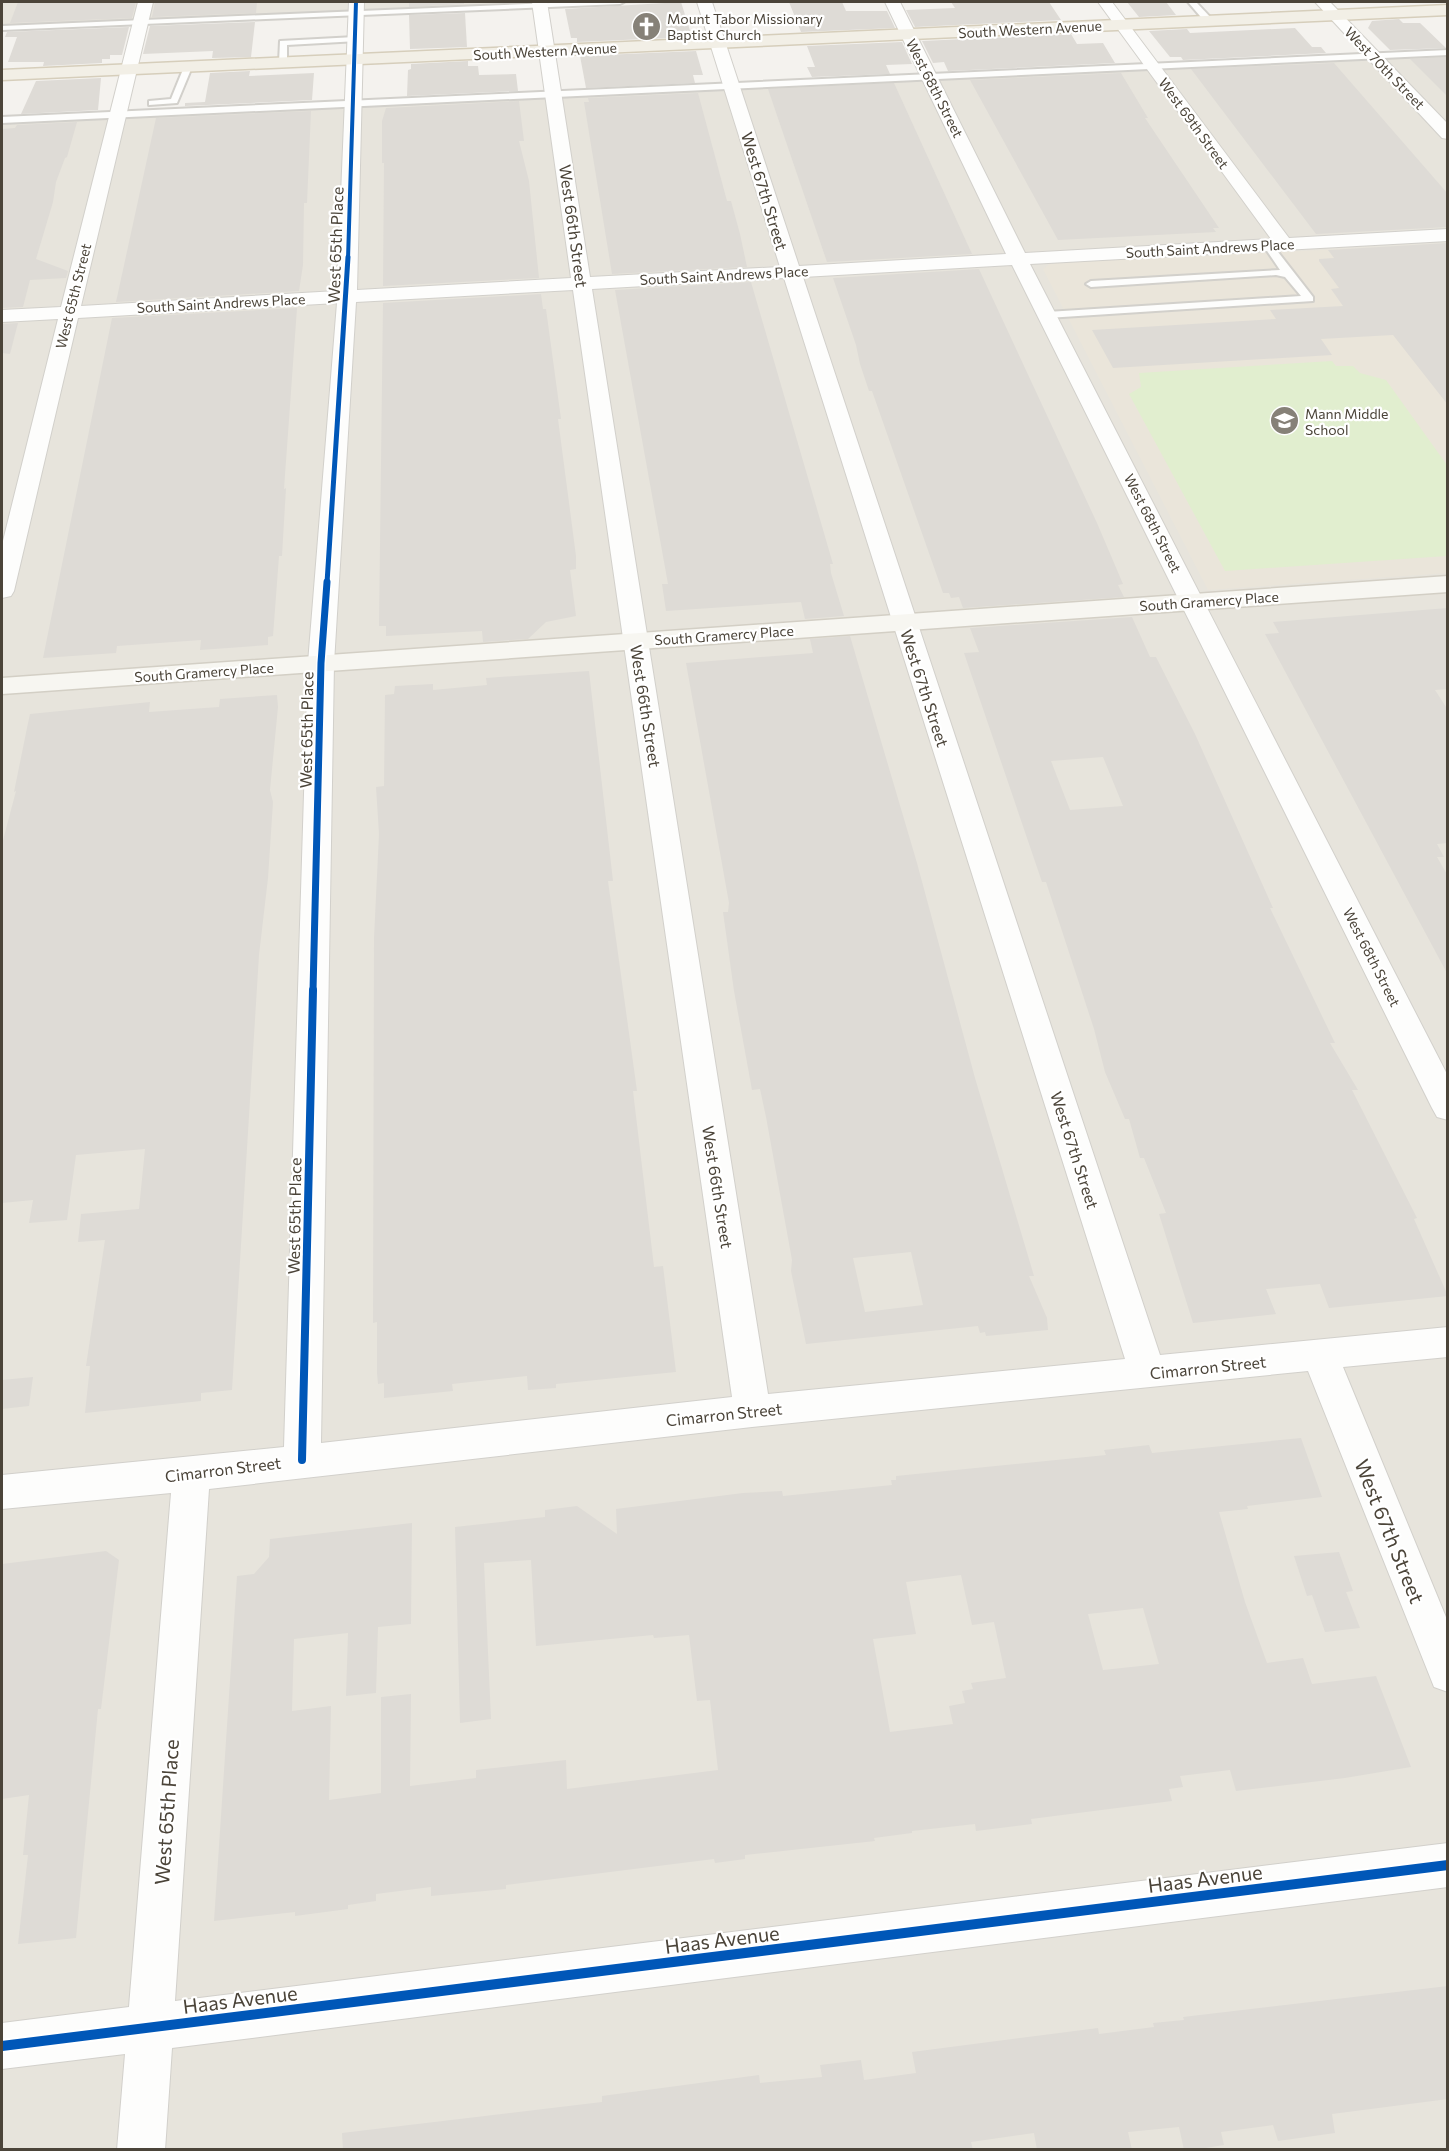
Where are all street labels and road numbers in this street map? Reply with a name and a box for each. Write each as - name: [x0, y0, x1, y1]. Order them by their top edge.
- street label: South Western Avenue: [958, 17, 1102, 41]
- street label: West 70th Street: [1341, 23, 1429, 113]
- street label: West 68th Street: [903, 36, 967, 140]
- street label: South Western Avenue: [473, 39, 617, 63]
- street label: West 69th Street: [1155, 74, 1233, 172]
- street label: West 67th Street: [738, 130, 792, 253]
- street label: West 66th Street: [556, 163, 592, 289]
- street label: West 65th Place: [323, 186, 347, 304]
- street label: South Saint Andrews Place: [1125, 235, 1295, 261]
- street label: West 65th Street: [52, 241, 94, 350]
- street label: South Saint Andrews Place: [639, 262, 809, 288]
- street label: South Saint Andrews Place: [136, 290, 306, 316]
- street label: West 68th Street: [1121, 471, 1185, 575]
- street label: South Gramercy Place: [1139, 588, 1279, 614]
- street label: South Gramercy Place: [654, 622, 794, 648]
- street label: West 67th Street: [897, 627, 953, 750]
- street label: West 66th Street: [627, 643, 665, 769]
- street label: South Gramercy Place: [134, 659, 274, 685]
- street label: West 65th Place: [295, 671, 317, 789]
- street label: West 68th Street: [1340, 905, 1404, 1009]
- street label: West 67th Street: [1047, 1089, 1103, 1212]
- street label: West 66th Street: [699, 1124, 737, 1250]
- street label: West 65th Place: [283, 1157, 305, 1275]
- street label: Cimarron Street: [1149, 1351, 1268, 1383]
- street label: Cimarron Street: [665, 1398, 784, 1430]
- street label: Cimarron Street: [164, 1452, 283, 1486]
- street label: West 67th Street: [1350, 1455, 1430, 1607]
- street label: West 65th Place: [149, 1738, 183, 1886]
- street label: Haas Avenue: [1146, 1859, 1264, 1897]
- street label: Haas Avenue: [663, 1920, 781, 1958]
- street label: Haas Avenue: [181, 1980, 299, 2018]

